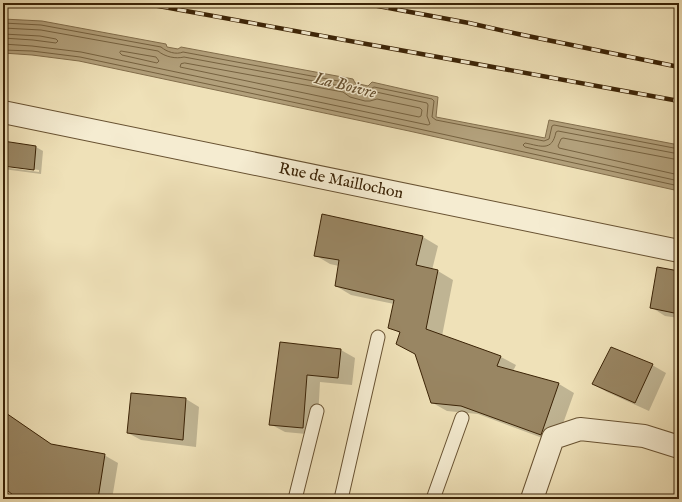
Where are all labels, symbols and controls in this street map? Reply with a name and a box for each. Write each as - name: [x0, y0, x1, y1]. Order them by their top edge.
- water label: La Boivre: [311, 68, 379, 104]
- street label: Rue de Maillochon: [277, 159, 405, 204]

